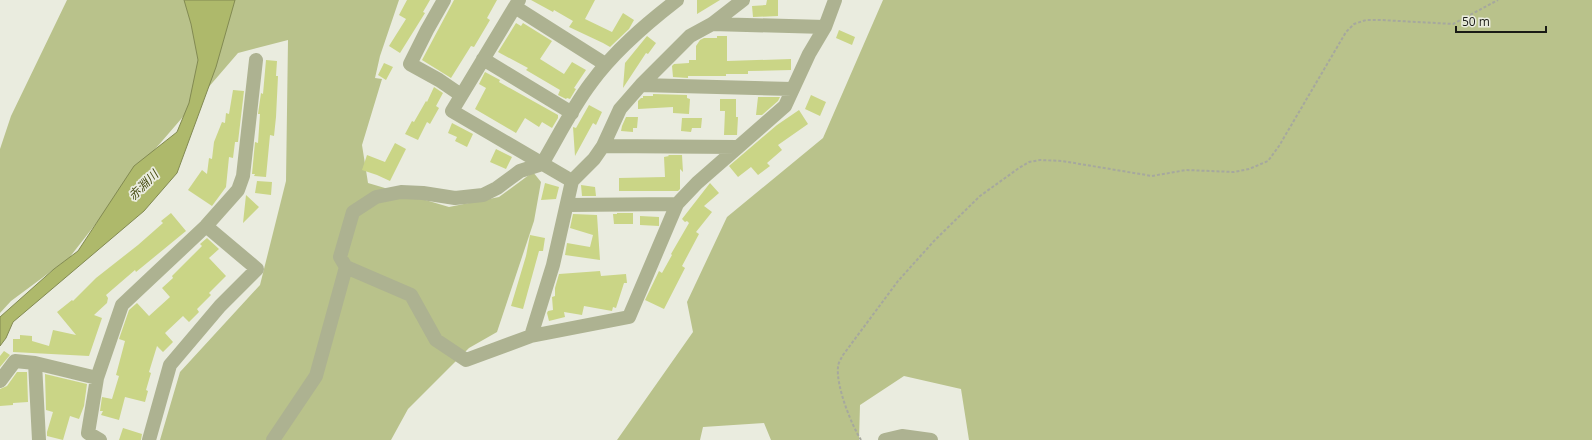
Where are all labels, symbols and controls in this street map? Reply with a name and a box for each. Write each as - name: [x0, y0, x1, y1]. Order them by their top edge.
- scale bar: [1456, 8, 1546, 34]
- text: 50 m: [1462, 13, 1490, 30]
- water label: 赤淵川: [124, 165, 163, 204]

